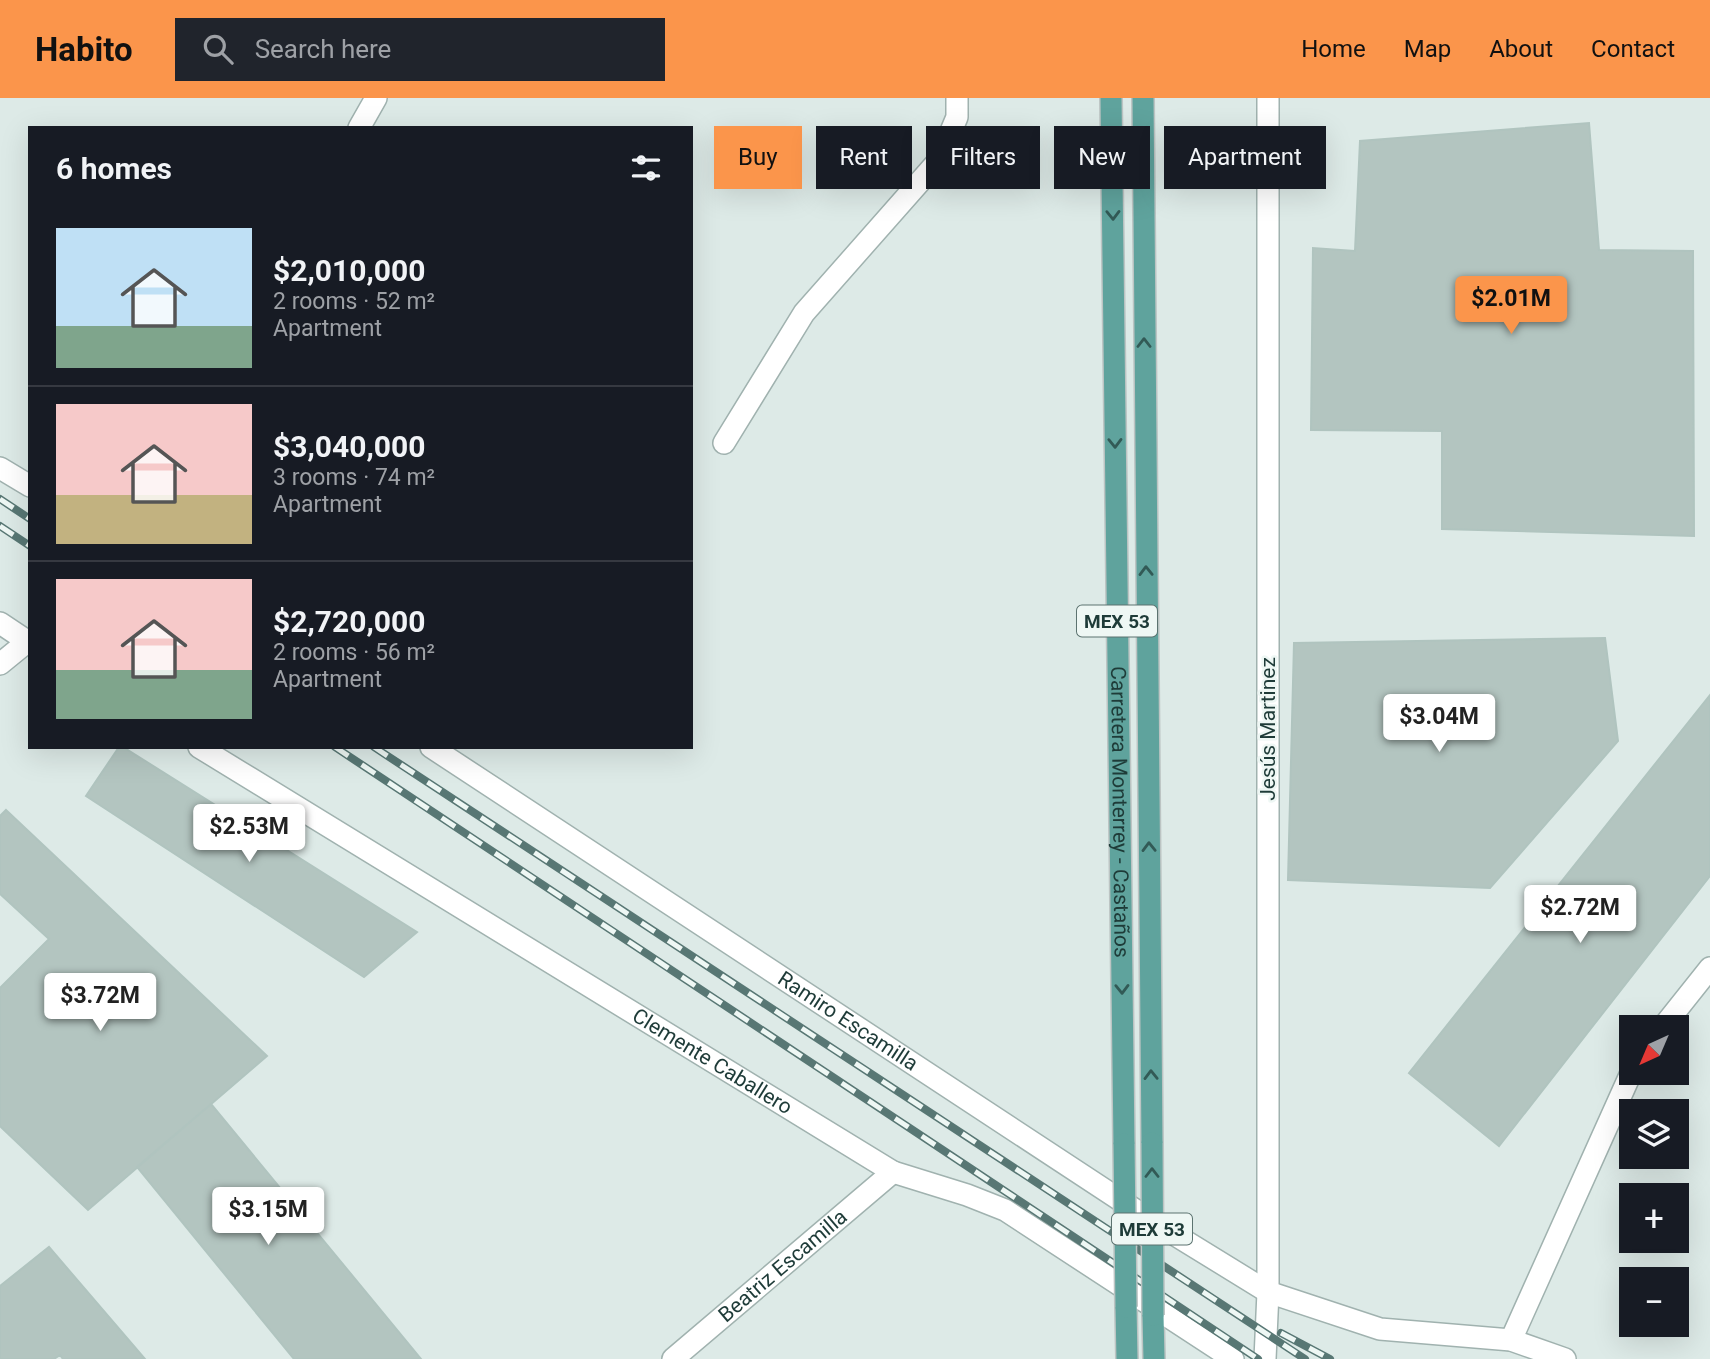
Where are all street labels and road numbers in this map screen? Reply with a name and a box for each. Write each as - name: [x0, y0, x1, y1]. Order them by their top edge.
- road number: MEX 53: [1077, 606, 1157, 636]
- street label: Jesús Martinez: [1256, 657, 1280, 801]
- street label: Carretera Monterrey - Castaños: [1106, 666, 1134, 958]
- street label: Ramiro Escamilla: [774, 966, 922, 1076]
- street label: Clemente Caballero: [628, 1003, 797, 1119]
- street label: Beatriz Escamilla: [714, 1205, 852, 1327]
- road number: MEX 53: [1112, 1214, 1192, 1245]

